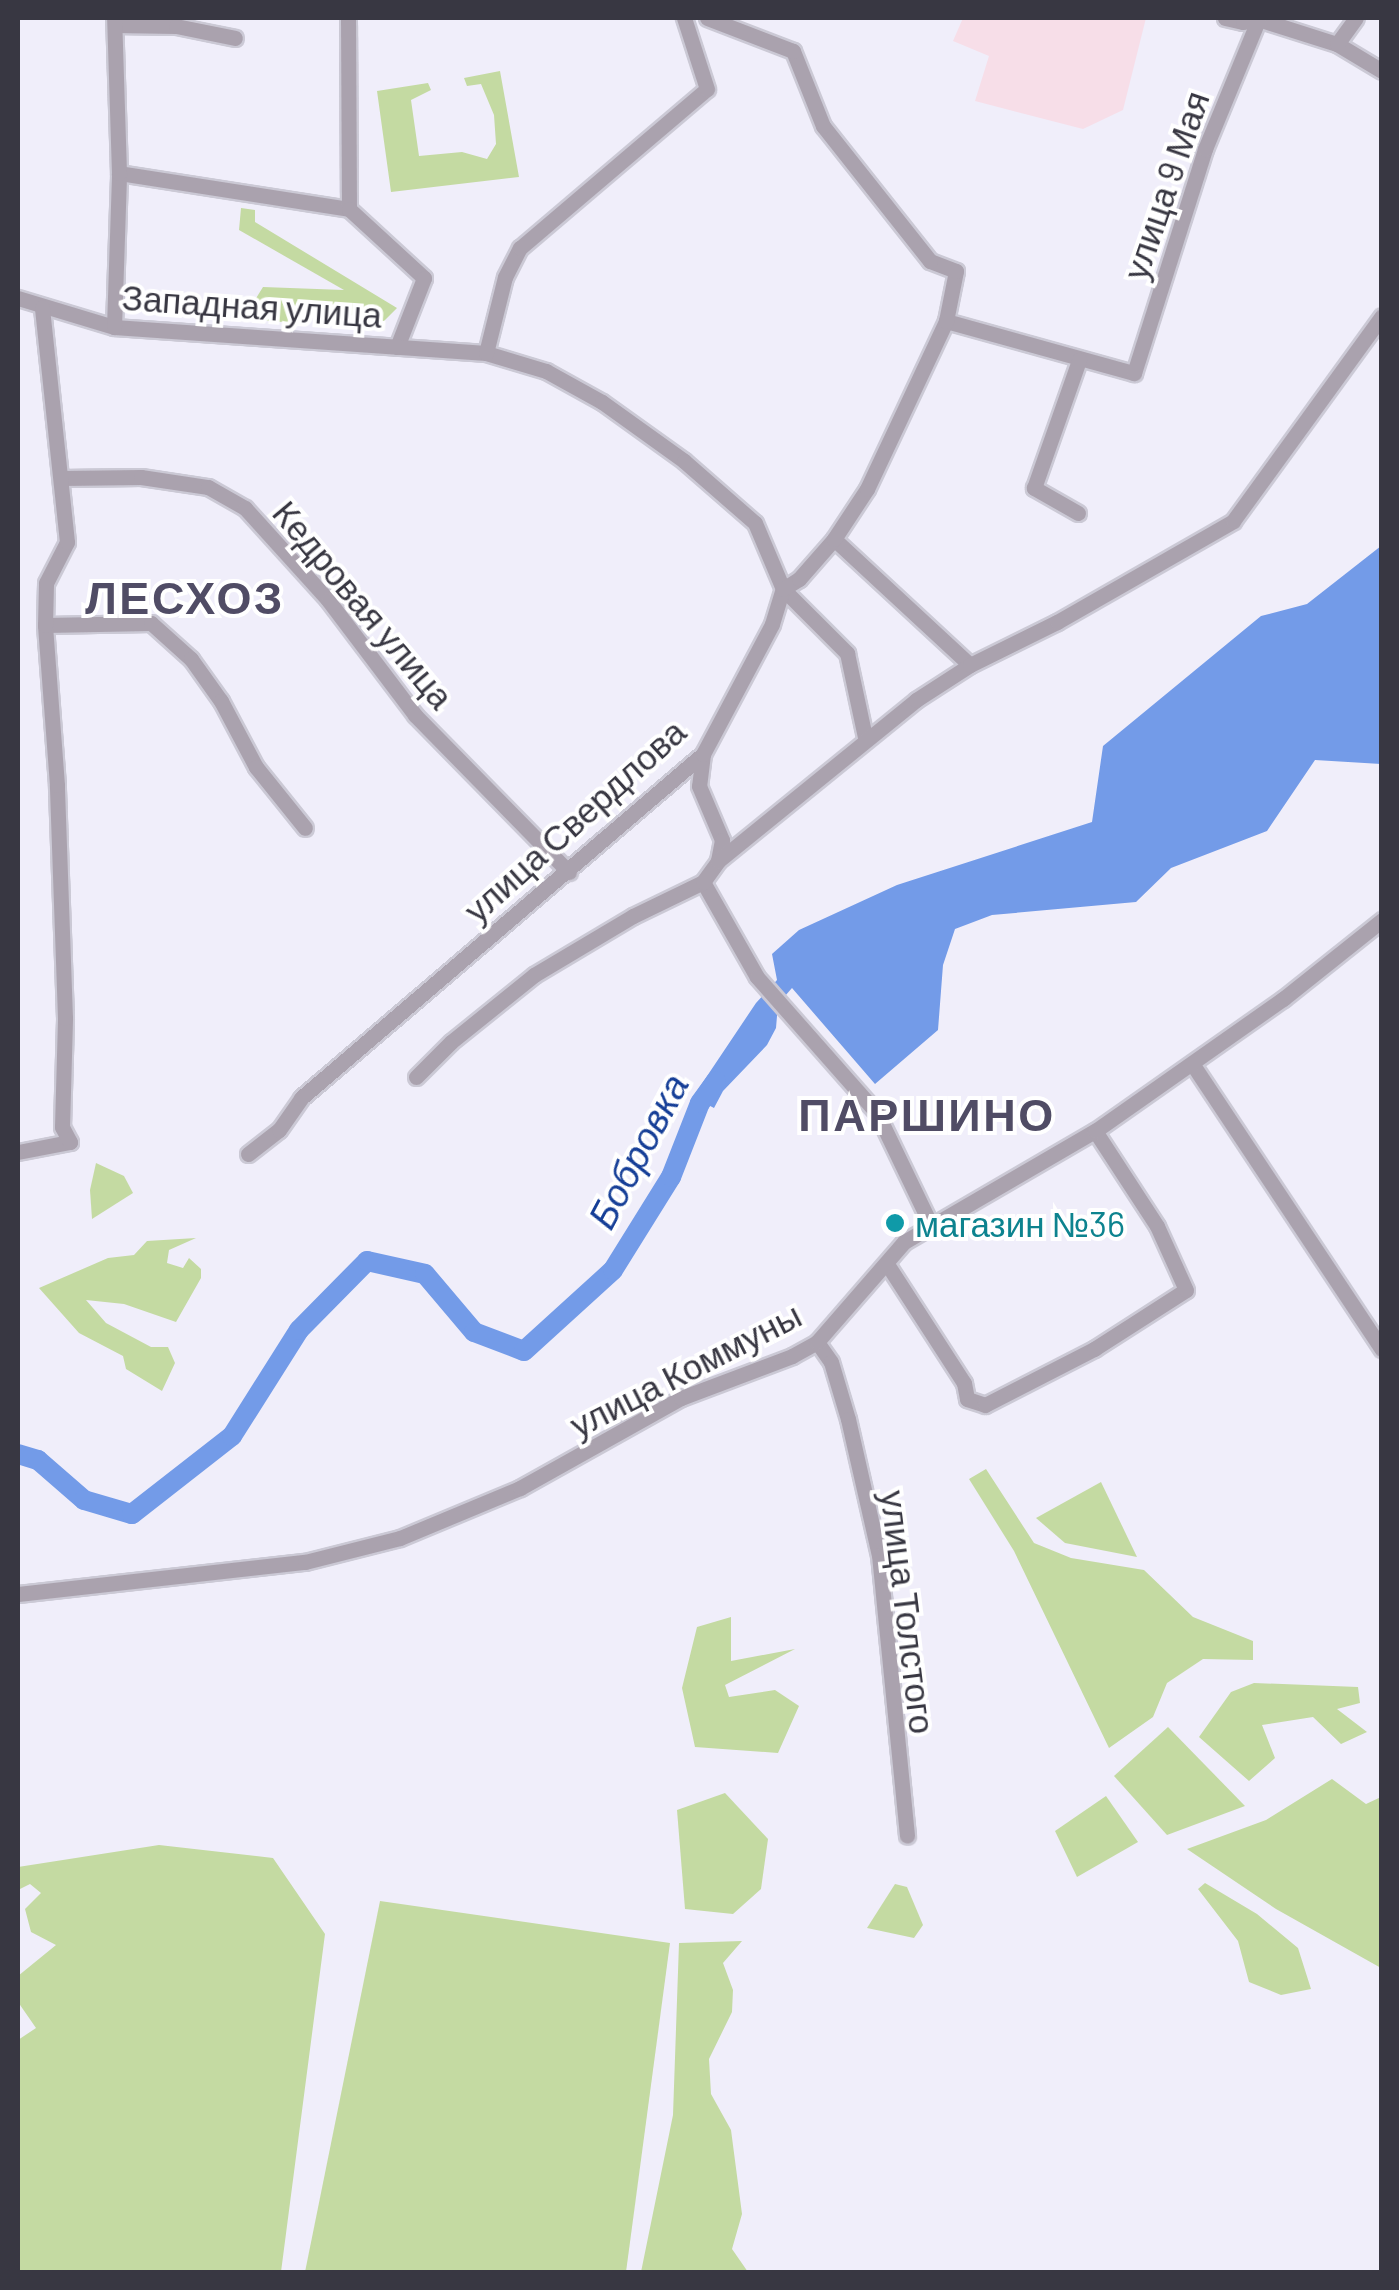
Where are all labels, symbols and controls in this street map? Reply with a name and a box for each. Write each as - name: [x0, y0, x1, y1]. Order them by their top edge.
- street label: улица 9 Мая: [1113, 85, 1217, 285]
- street label: Западная улица: [121, 275, 383, 335]
- street label: Кедровая улица: [265, 492, 463, 716]
- district label: ЛЕСХОЗ: [85, 570, 285, 624]
- street label: улица Свердлова: [455, 710, 693, 930]
- water label: Бобровка: [578, 1066, 698, 1236]
- district label: ПАРШИНО: [798, 1087, 1056, 1141]
- place label: магазин №36: [915, 1202, 1125, 1244]
- marker: магазин №36: [884, 1212, 906, 1234]
- street label: улица Коммуны: [562, 1293, 808, 1445]
- street label: улица Толстого: [873, 1488, 945, 1736]

